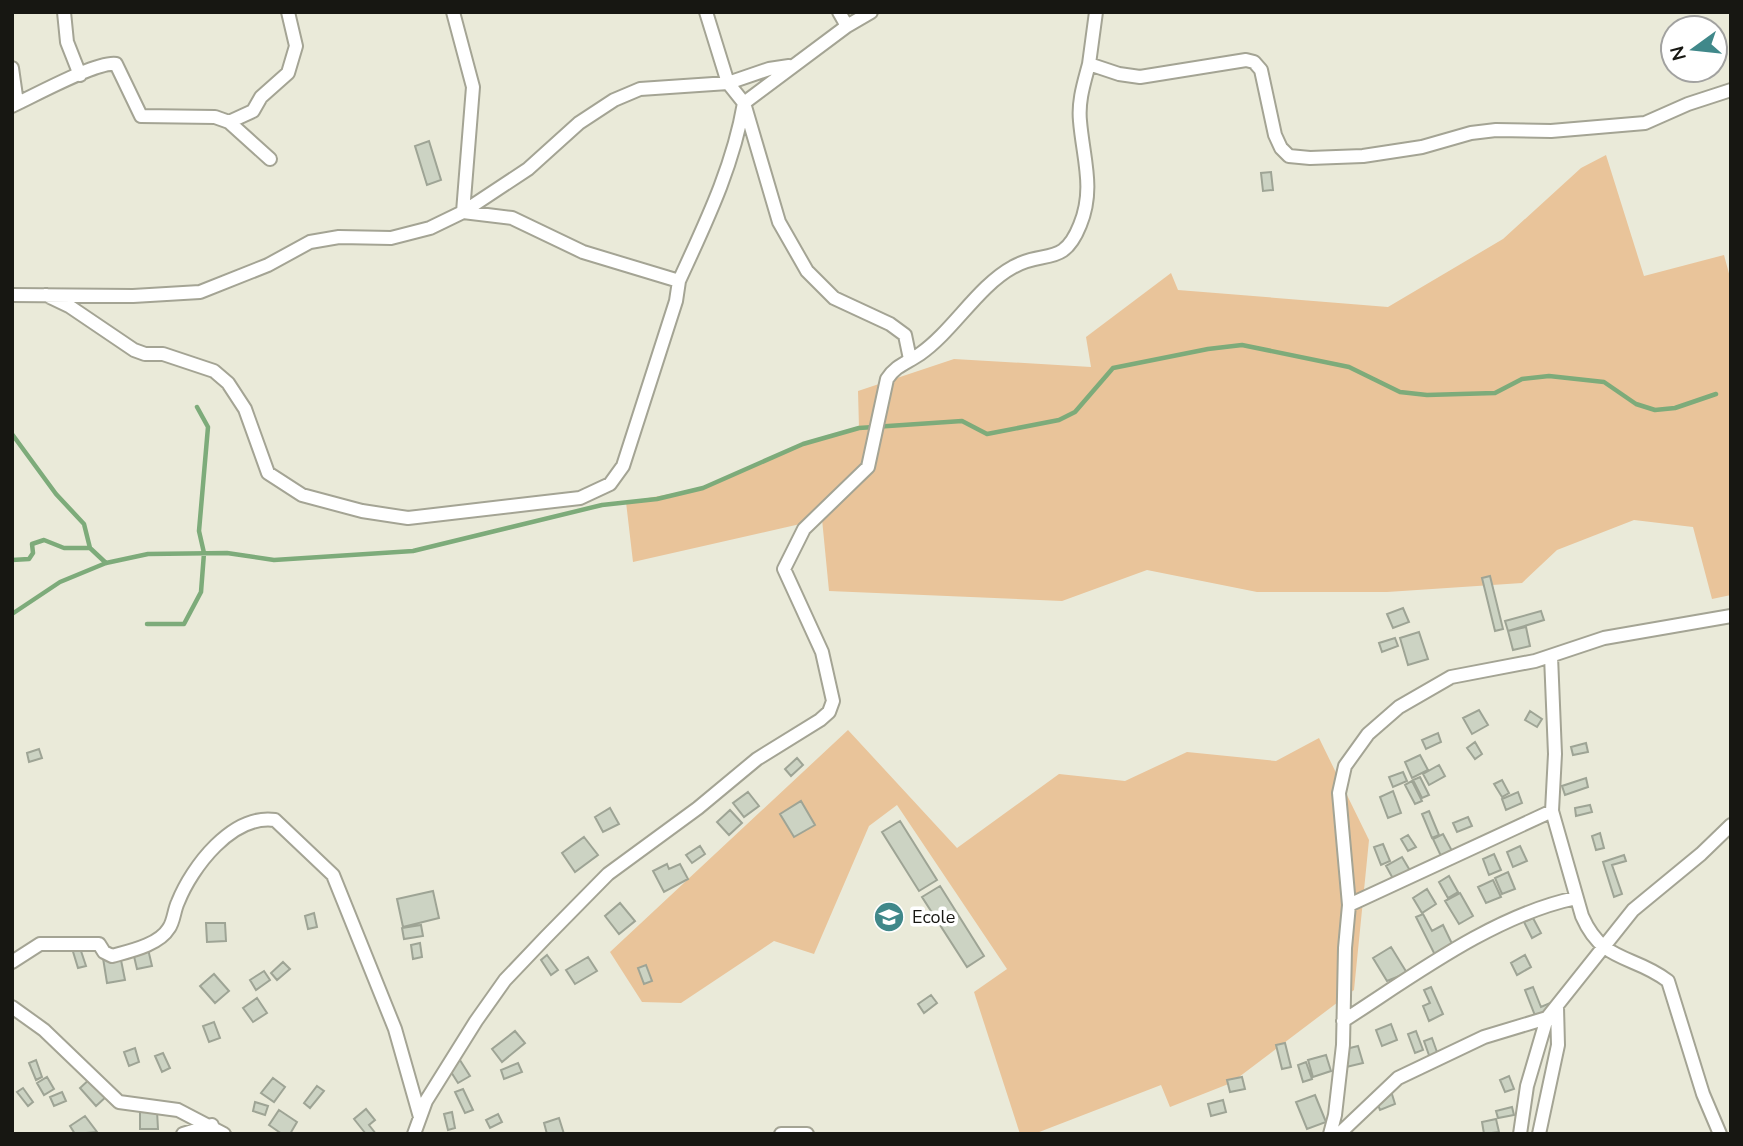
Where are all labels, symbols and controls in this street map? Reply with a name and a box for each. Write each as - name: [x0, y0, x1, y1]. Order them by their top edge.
- north arrow: [1659, 14, 1729, 84]
- text: N: [1664, 43, 1693, 63]
- school or university icon: Ecole: [872, 900, 906, 934]
- place label: Ecole: [912, 905, 955, 929]

